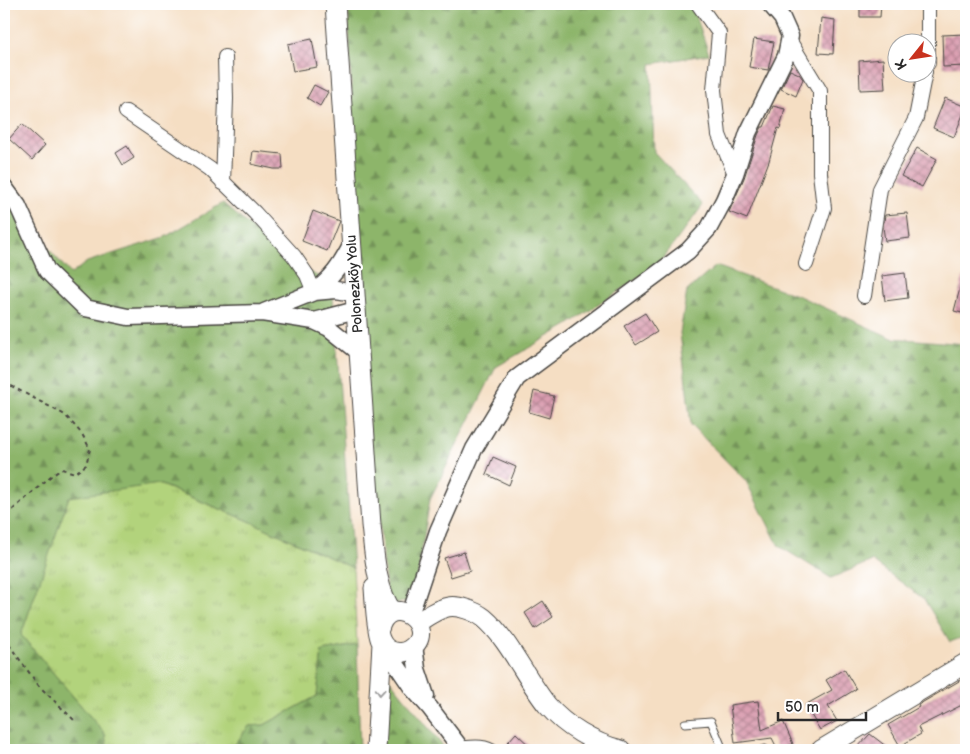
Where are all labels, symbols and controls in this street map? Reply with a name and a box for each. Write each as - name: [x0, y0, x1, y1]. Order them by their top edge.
- north arrow: [888, 32, 938, 82]
- text: K: [891, 55, 911, 73]
- street label: Polonezköy Yolu: [343, 234, 366, 334]
- one-way arrow: [375, 688, 386, 696]
- scale bar: [778, 689, 865, 721]
- text: 50 m: [785, 698, 819, 717]

